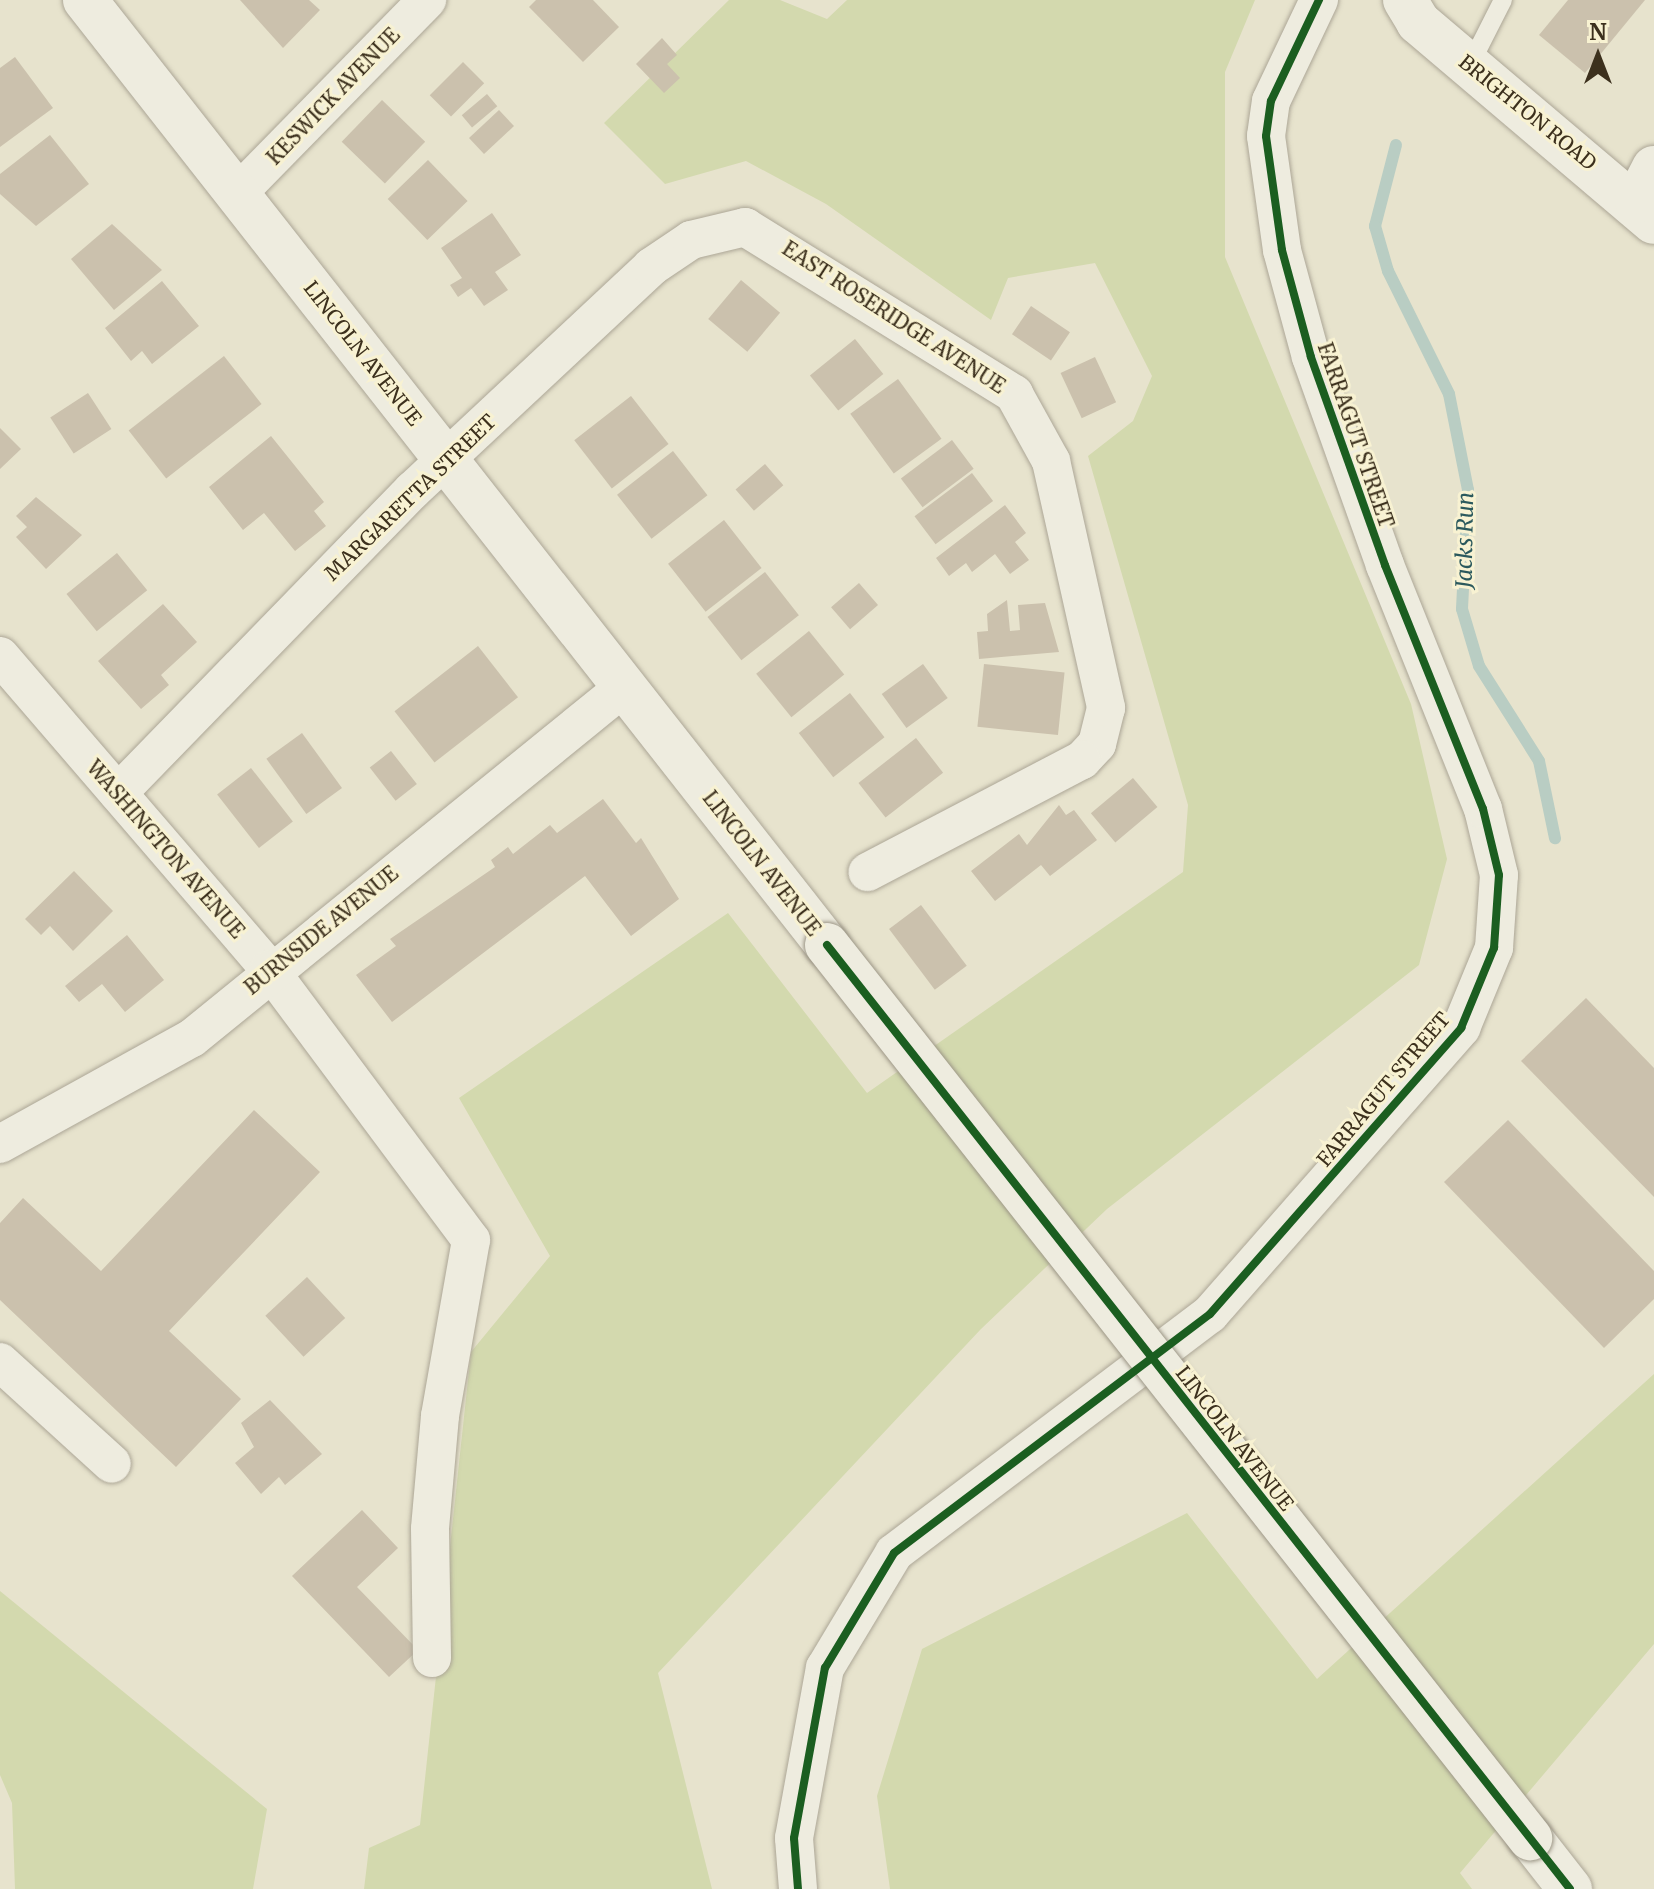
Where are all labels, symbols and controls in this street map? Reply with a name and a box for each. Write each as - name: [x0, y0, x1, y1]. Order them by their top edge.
- north arrow: [1558, 16, 1638, 96]
- text: N: [1589, 18, 1607, 46]
- street label: KESWICK AVENUE: [262, 23, 404, 169]
- street label: BRIGHTON ROAD: [1455, 49, 1601, 175]
- street label: EAST ROSERIDGE AVENUE: [778, 236, 1010, 398]
- street label: LINCOLN AVENUE: [299, 276, 427, 430]
- street label: FARRAGUT STREET: [1313, 339, 1399, 531]
- street label: MARGARETTA STREET: [320, 409, 500, 585]
- water label: Jacks Run: [1451, 492, 1479, 588]
- street label: WASHINGTON AVENUE: [82, 755, 250, 943]
- street label: LINCOLN AVENUE: [698, 786, 826, 940]
- street label: BURNSIDE AVENUE: [240, 861, 402, 999]
- street label: FARRAGUT STREET: [1311, 1007, 1455, 1171]
- street label: LINCOLN AVENUE: [1171, 1361, 1299, 1515]

